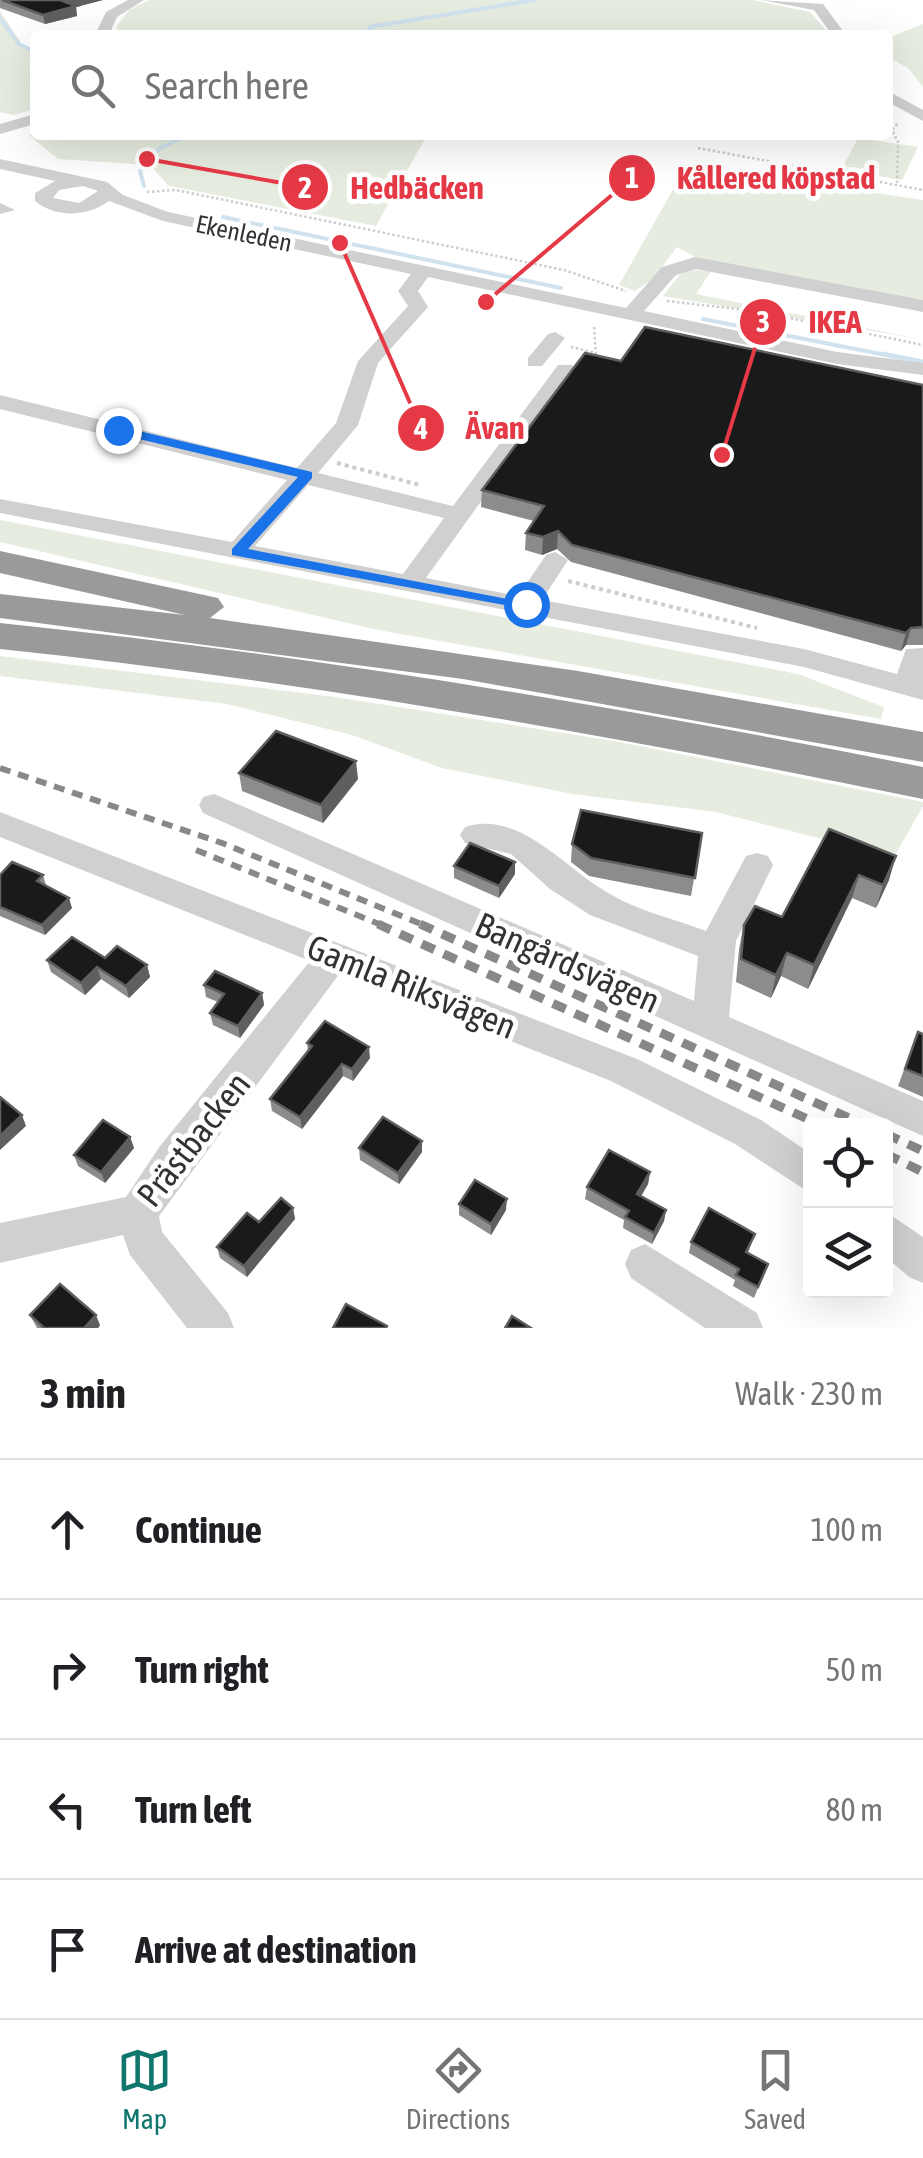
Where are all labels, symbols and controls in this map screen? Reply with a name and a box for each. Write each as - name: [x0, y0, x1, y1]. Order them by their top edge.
- search box: [30, 30, 893, 140]
- icon: search: [65, 58, 120, 113]
- text: Search here: [145, 64, 309, 107]
- callout: Kållered köpstad: [607, 147, 896, 209]
- callout: Hedbäcken: [280, 156, 504, 218]
- text: Kållered köpstad: [677, 159, 875, 196]
- text: 1: [625, 160, 639, 194]
- text: Hedbäcken: [350, 169, 484, 206]
- text: 2: [298, 170, 312, 204]
- street label: Ekenleden: [193, 209, 295, 257]
- callout: IKEA: [738, 291, 881, 353]
- text: IKEA: [808, 303, 862, 340]
- text: 3: [756, 304, 770, 338]
- callout: Ävan: [396, 397, 545, 459]
- route end: [96, 408, 142, 454]
- text: Ävan: [465, 409, 524, 446]
- text: 4: [413, 411, 428, 445]
- route start: [504, 582, 550, 628]
- street label: Bangårdsvägen: [470, 904, 666, 1020]
- street label: Gamla Riksvägen: [302, 926, 522, 1046]
- street label: Prästbacken: [128, 1064, 258, 1214]
- map controls: [803, 1118, 893, 1298]
- button: locate: [803, 1118, 893, 1208]
- button: layers: [803, 1208, 893, 1298]
- text: 3 min: [40, 1369, 126, 1417]
- text: Walk · 230 m: [735, 1375, 883, 1412]
- icon: ahead: [40, 1502, 95, 1557]
- text: Continue: [135, 1508, 262, 1551]
- text: 100 m: [810, 1511, 883, 1548]
- icon: right: [40, 1642, 95, 1697]
- text: Turn right: [135, 1648, 269, 1691]
- text: 50 m: [825, 1651, 883, 1688]
- icon: left: [40, 1782, 95, 1837]
- text: Turn left: [135, 1788, 251, 1831]
- text: 80 m: [825, 1791, 883, 1828]
- icon: arrive: [40, 1922, 95, 1977]
- text: Arrive at destination: [135, 1928, 417, 1971]
- tab: Map: [117, 2043, 172, 2135]
- tab: Directions: [406, 2043, 510, 2135]
- tab: Saved: [744, 2043, 806, 2135]

